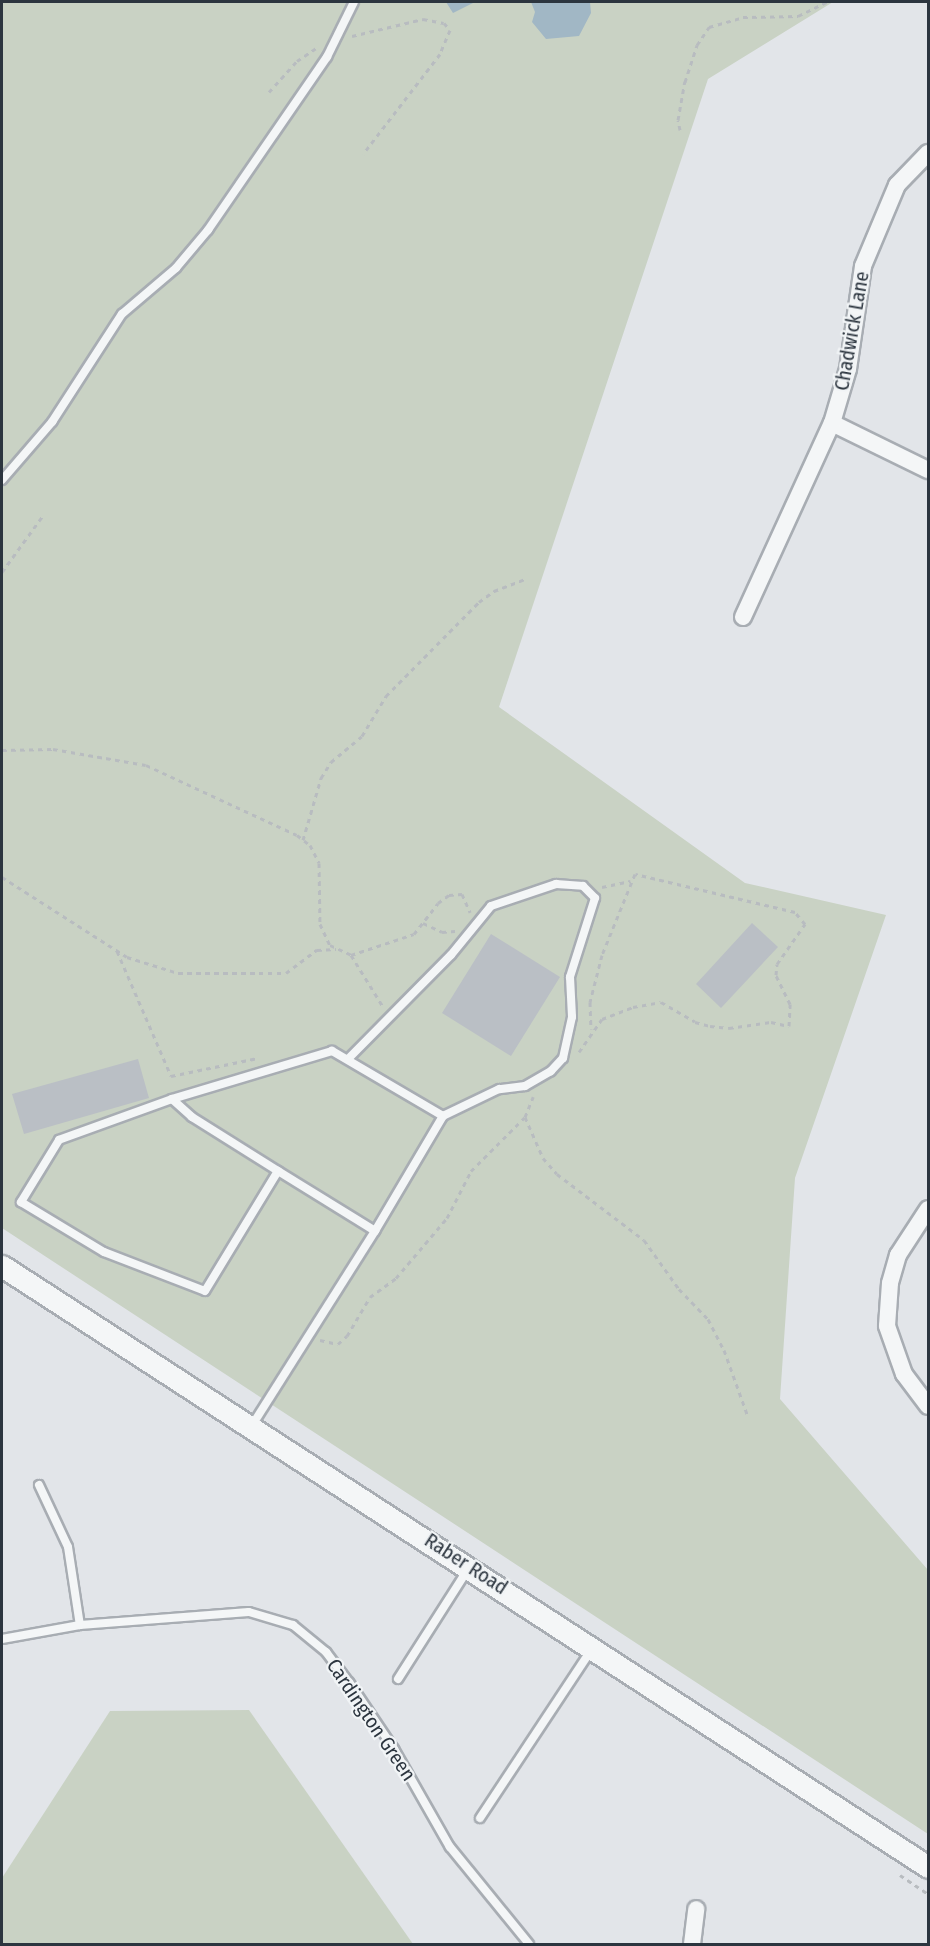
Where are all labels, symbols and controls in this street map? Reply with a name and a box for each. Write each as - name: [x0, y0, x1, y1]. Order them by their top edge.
- street label: Chadwick Lane: [830, 269, 874, 393]
- street label: Raber Road: [420, 1528, 512, 1600]
- street label: Cardington Green: [321, 1654, 421, 1786]

